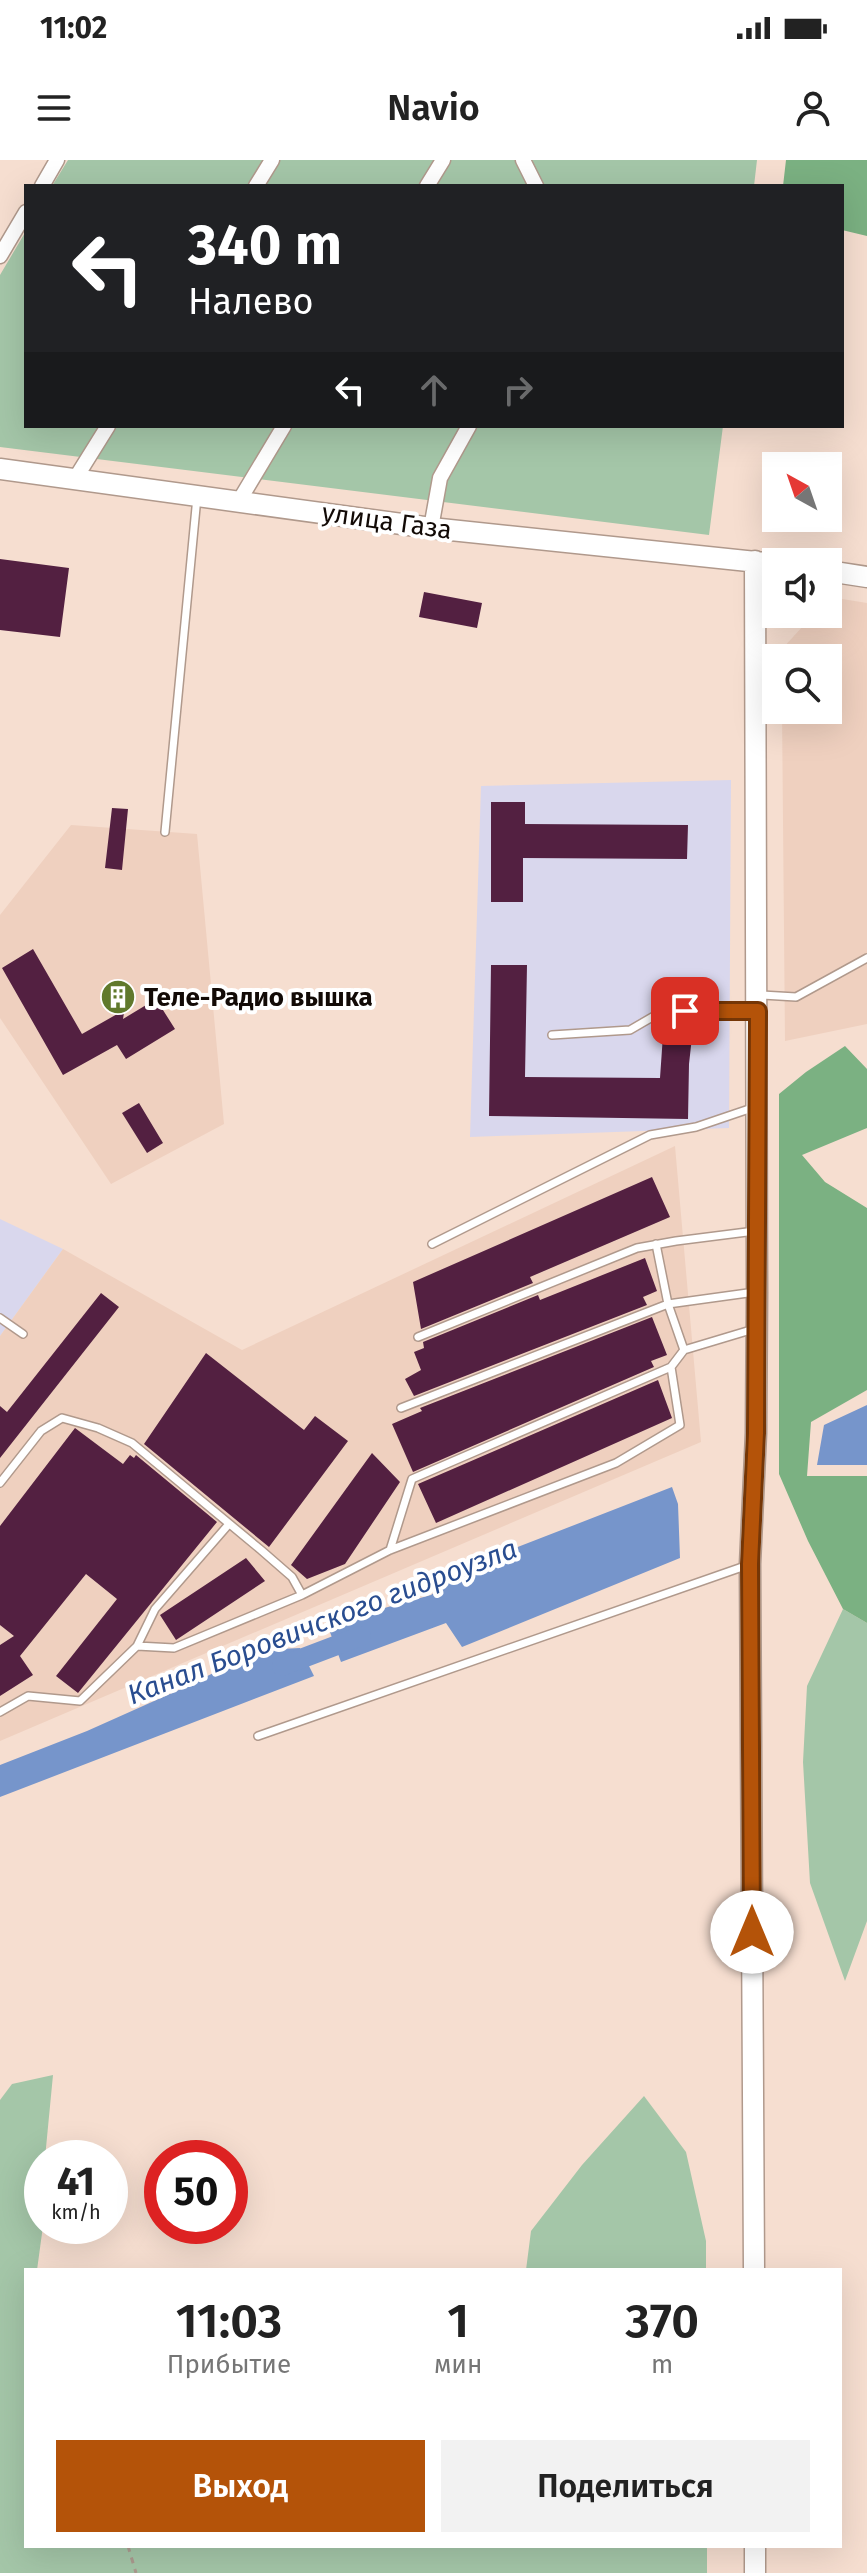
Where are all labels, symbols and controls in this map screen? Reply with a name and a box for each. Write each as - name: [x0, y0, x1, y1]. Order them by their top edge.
- text: 11:02: [40, 10, 107, 46]
- icon: menu: [32, 86, 76, 130]
- text: Navio: [387, 86, 480, 130]
- icon: person: [791, 86, 835, 130]
- text: 340 m: [188, 212, 342, 279]
- icon: left: [56, 216, 160, 320]
- text: Налево: [188, 280, 314, 324]
- icon: left: [328, 368, 372, 412]
- icon: ahead: [412, 368, 456, 412]
- icon: right: [496, 368, 540, 412]
- north arrow: [762, 452, 842, 532]
- map controls: [762, 452, 842, 724]
- street label: улица Газа: [320, 497, 454, 546]
- button: sound: [762, 548, 842, 628]
- button: search: [762, 644, 842, 724]
- pin: [651, 977, 719, 1045]
- building icon: Теле-Радио вышка: [99, 978, 137, 1016]
- place label: Теле-Радио вышка: [144, 982, 373, 1013]
- icon: arrive: [663, 989, 707, 1033]
- water label: Канал Боровичского гидроузла: [123, 1532, 522, 1711]
- position arrow: [710, 1890, 794, 1974]
- speed limit sign: 50: [144, 2140, 248, 2244]
- text: 41: [57, 2158, 95, 2206]
- text: km/h: [51, 2200, 101, 2224]
- text: 11:03: [176, 2292, 282, 2350]
- text: 1: [447, 2292, 469, 2350]
- text: 370: [625, 2292, 699, 2350]
- text: Прибытие: [167, 2349, 291, 2380]
- text: мин: [434, 2349, 482, 2380]
- text: m: [651, 2349, 673, 2380]
- button: Выход: [56, 2440, 425, 2532]
- button: Поделиться: [441, 2440, 810, 2532]

